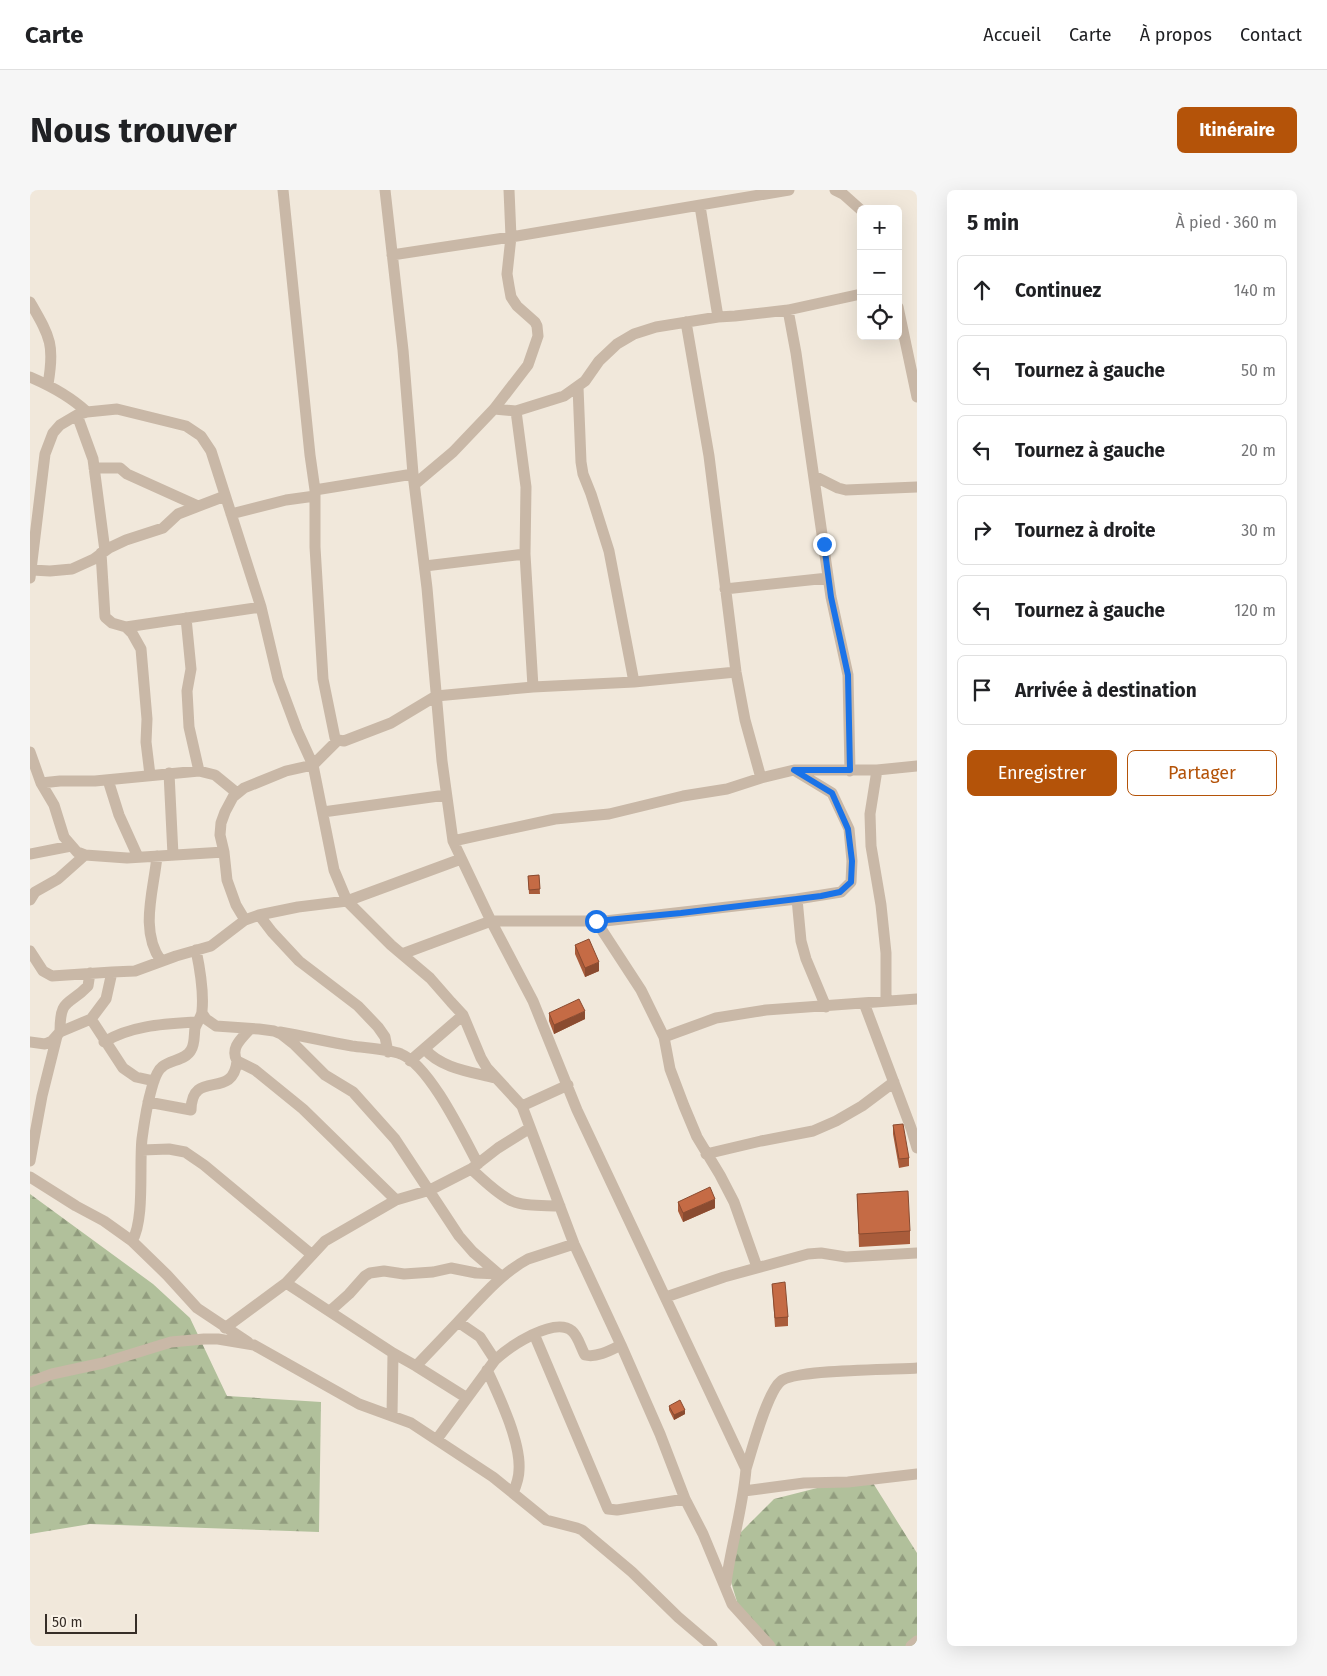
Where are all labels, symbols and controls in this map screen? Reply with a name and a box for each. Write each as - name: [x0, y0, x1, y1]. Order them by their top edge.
- text: Carte: [25, 21, 83, 49]
- text: Accueil: [983, 24, 1041, 46]
- text: Carte: [1069, 24, 1112, 46]
- text: À propos: [1140, 24, 1212, 46]
- text: Contact: [1240, 24, 1302, 46]
- button: Itinéraire: [1177, 107, 1297, 153]
- text: Nous trouver: [30, 109, 237, 151]
- map controls: [857, 205, 902, 340]
- button: +: [857, 205, 902, 250]
- text: 5 min: [967, 210, 1019, 236]
- text: À pied · 360 m: [1176, 213, 1277, 232]
- button: −: [857, 250, 902, 295]
- icon: ahead: [968, 276, 996, 304]
- text: Continuez: [1015, 279, 1101, 302]
- text: 140 m: [1234, 281, 1276, 300]
- button: locate: [857, 295, 902, 340]
- icon: left: [968, 356, 996, 384]
- text: Tournez à gauche: [1015, 359, 1165, 382]
- text: 50 m: [1241, 361, 1276, 380]
- icon: left: [968, 436, 996, 464]
- text: Tournez à gauche: [1015, 439, 1165, 462]
- text: 20 m: [1241, 441, 1276, 460]
- icon: right: [968, 516, 996, 544]
- text: Tournez à droite: [1015, 519, 1156, 542]
- text: 30 m: [1241, 521, 1276, 540]
- route end: [813, 533, 836, 556]
- icon: left: [968, 596, 996, 624]
- text: Tournez à gauche: [1015, 599, 1165, 622]
- text: 120 m: [1234, 601, 1276, 620]
- icon: arrive: [968, 676, 996, 704]
- text: Arrivée à destination: [1015, 679, 1197, 702]
- button: Enregistrer: [967, 750, 1117, 796]
- button: Partager: [1127, 750, 1277, 796]
- route start: [585, 910, 608, 933]
- scale bar: [45, 1611, 138, 1634]
- text: 50 m: [52, 1614, 83, 1631]

